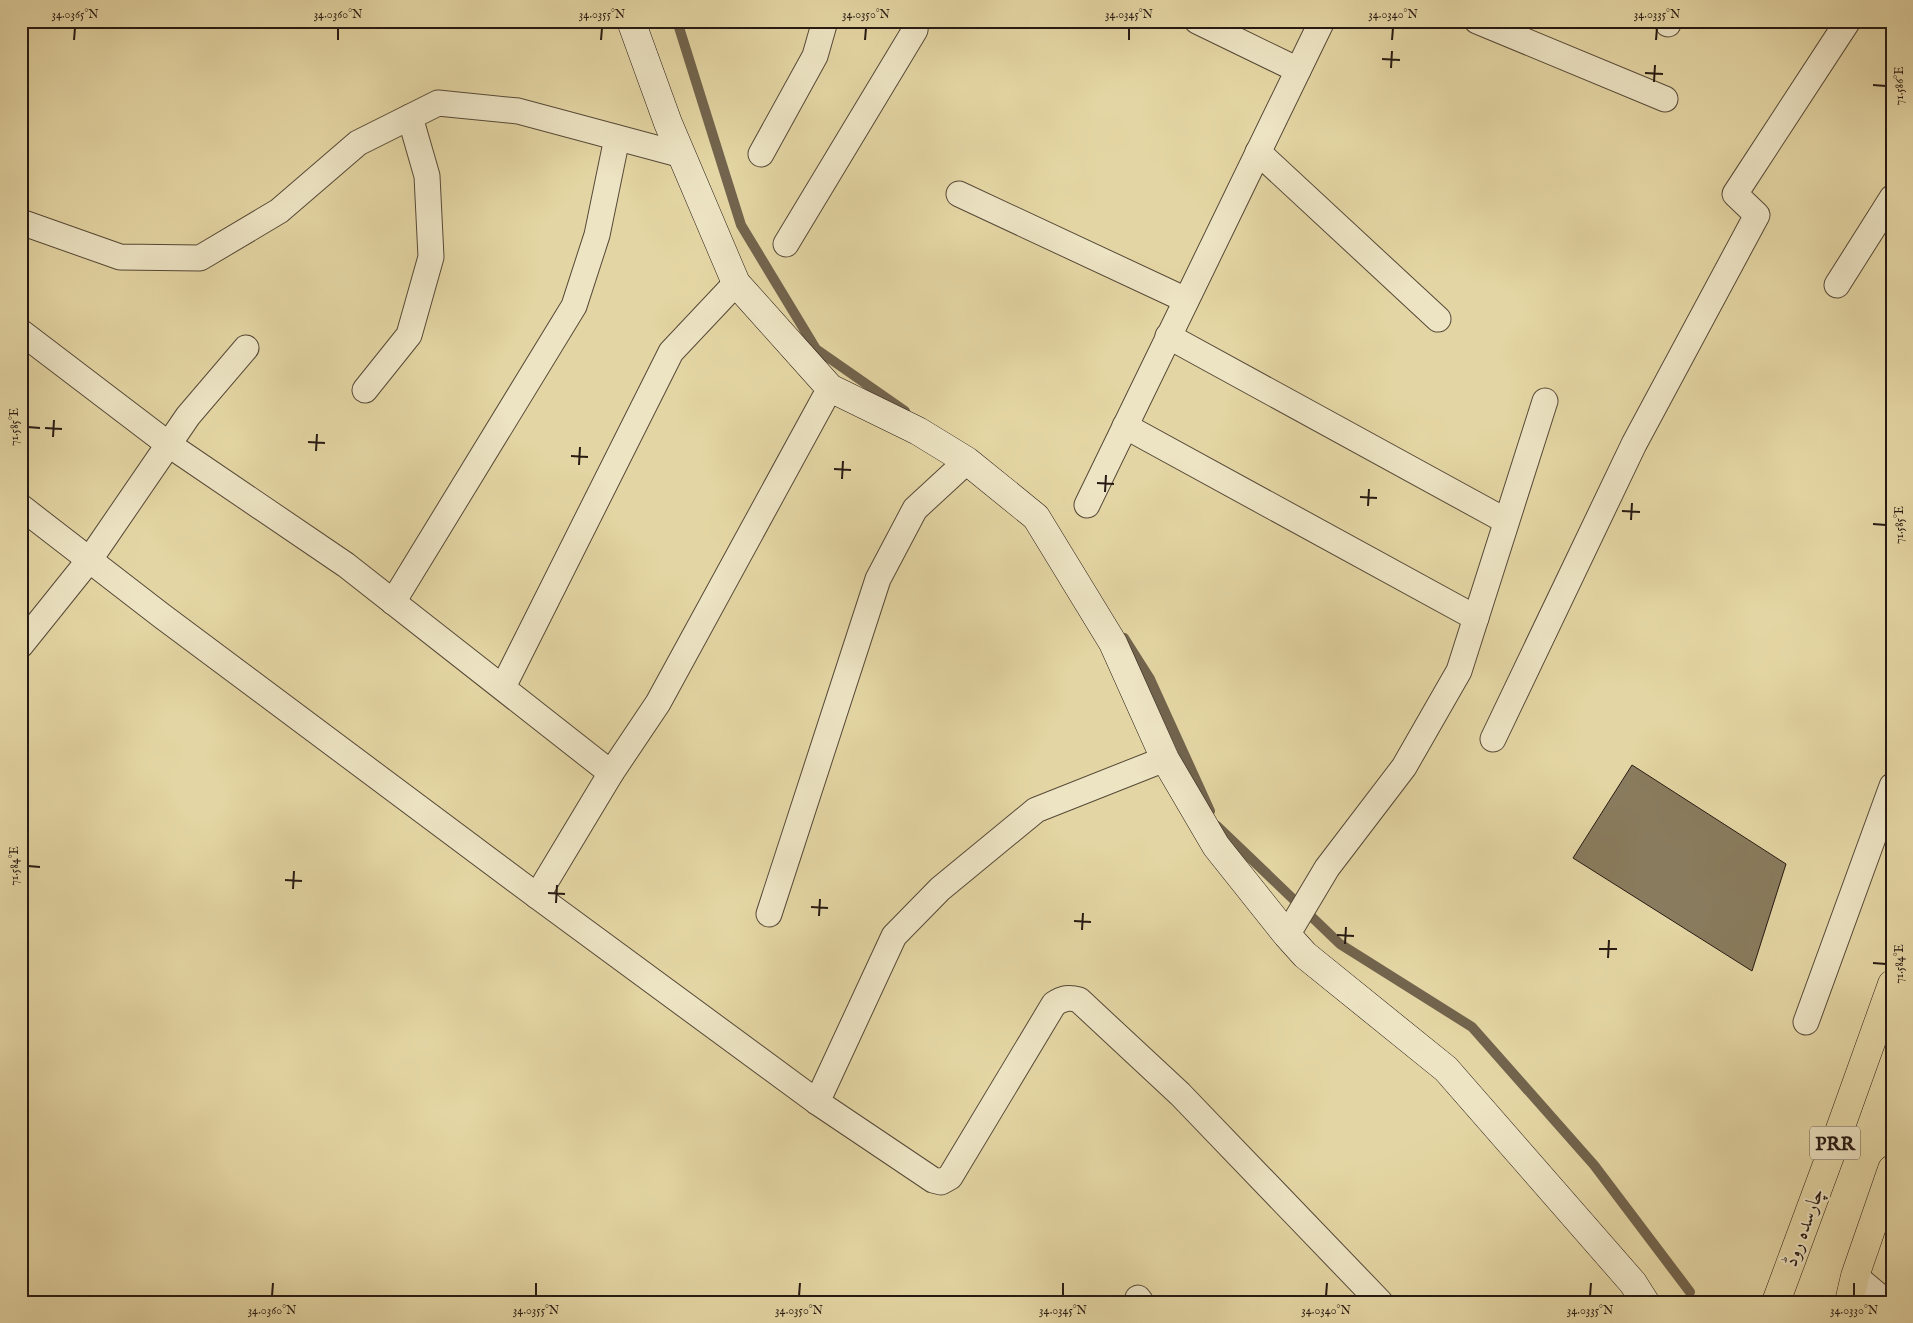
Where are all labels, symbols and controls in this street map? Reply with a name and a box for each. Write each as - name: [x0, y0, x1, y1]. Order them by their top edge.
- text: 34.0365°N: [51, 7, 99, 22]
- text: 34.0360°N: [314, 7, 363, 22]
- text: 34.0355°N: [579, 7, 626, 22]
- text: 34.0350°N: [842, 7, 891, 22]
- text: 34.0345°N: [1105, 7, 1154, 22]
- text: 34.0340°N: [1368, 7, 1418, 22]
- text: 34.0335°N: [1634, 7, 1681, 22]
- text: 71.586°E: [1892, 67, 1907, 105]
- text: 71.585°E: [7, 408, 22, 446]
- text: 71.585°E: [1892, 506, 1907, 544]
- text: 71.584°E: [7, 846, 22, 886]
- text: 71.584°E: [1892, 944, 1907, 984]
- road number: PRR: [1810, 1126, 1860, 1160]
- street label: چارسدہ روڈ: [1779, 1185, 1830, 1270]
- text: 34.0360°N: [248, 1303, 297, 1318]
- text: 34.0355°N: [513, 1303, 560, 1318]
- text: 34.0350°N: [775, 1303, 824, 1318]
- text: 34.0345°N: [1039, 1303, 1088, 1318]
- text: 34.0340°N: [1301, 1303, 1351, 1318]
- text: 34.0335°N: [1567, 1303, 1614, 1318]
- text: 34.0330°N: [1830, 1303, 1879, 1318]

